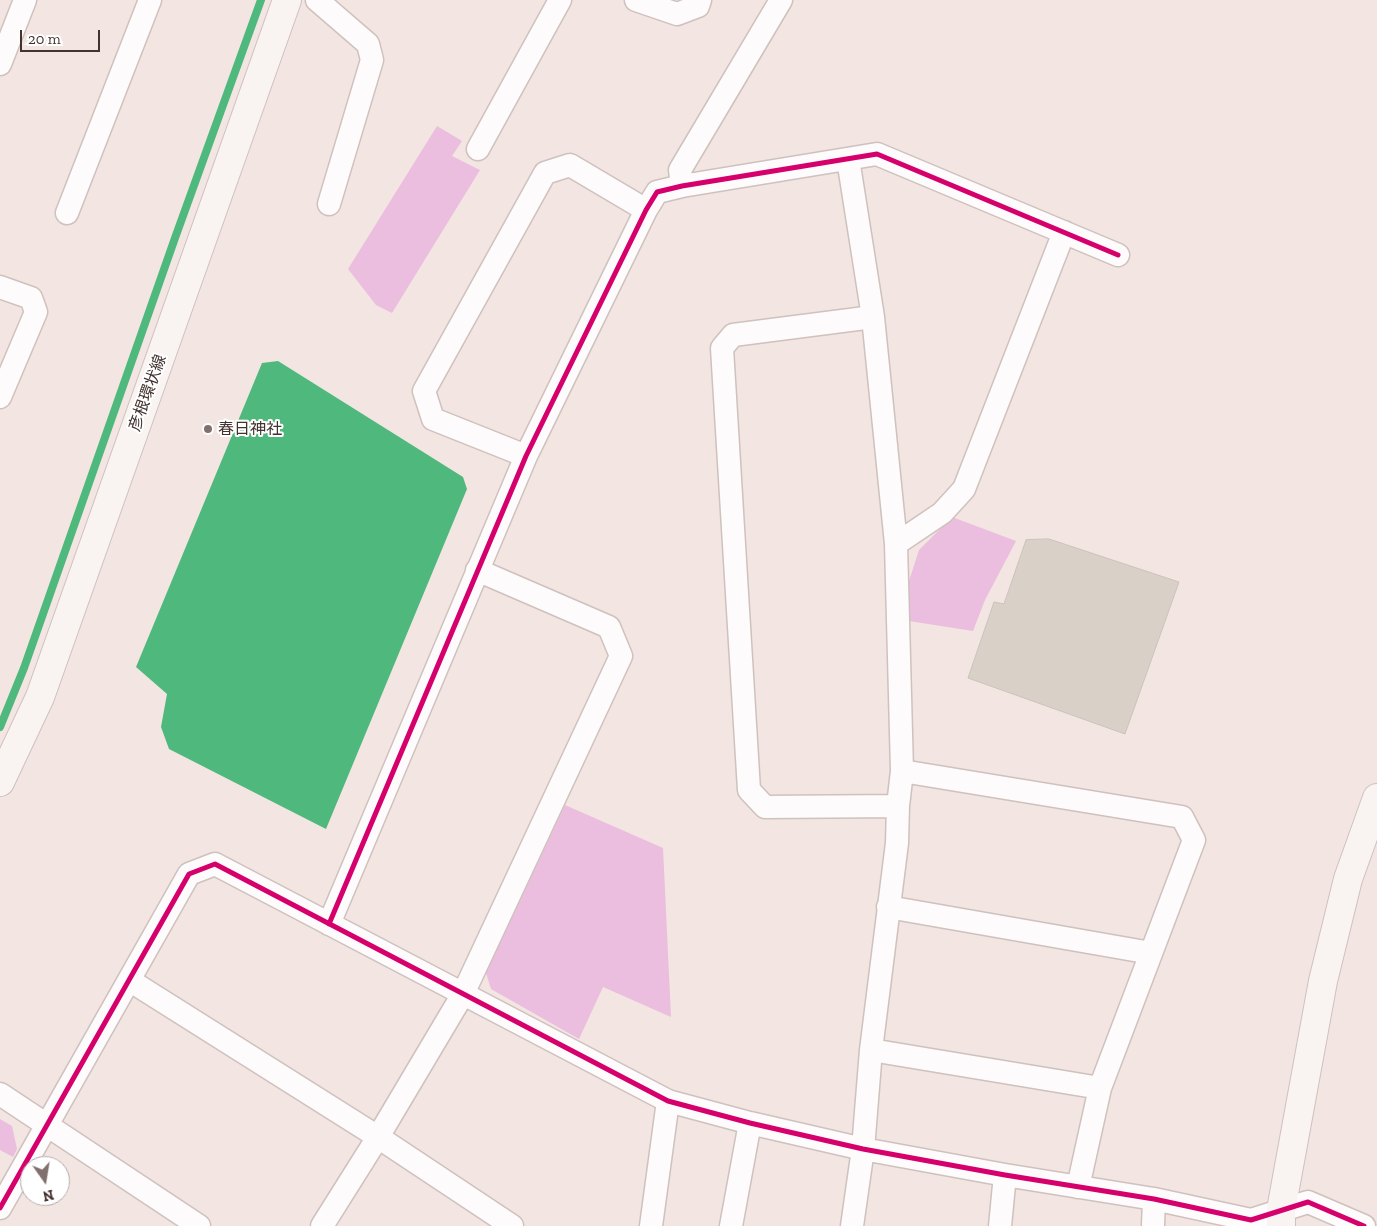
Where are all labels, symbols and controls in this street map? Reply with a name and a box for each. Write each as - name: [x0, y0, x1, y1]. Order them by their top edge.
- scale bar: [22, 20, 102, 52]
- text: 20 m: [28, 30, 61, 48]
- street label: 彦根環状線: [125, 352, 171, 434]
- place label: 春日神社: [218, 419, 282, 439]
- marker: 春日神社: [202, 423, 214, 435]
- north arrow: [20, 1156, 70, 1206]
- text: N: [41, 1186, 55, 1205]

